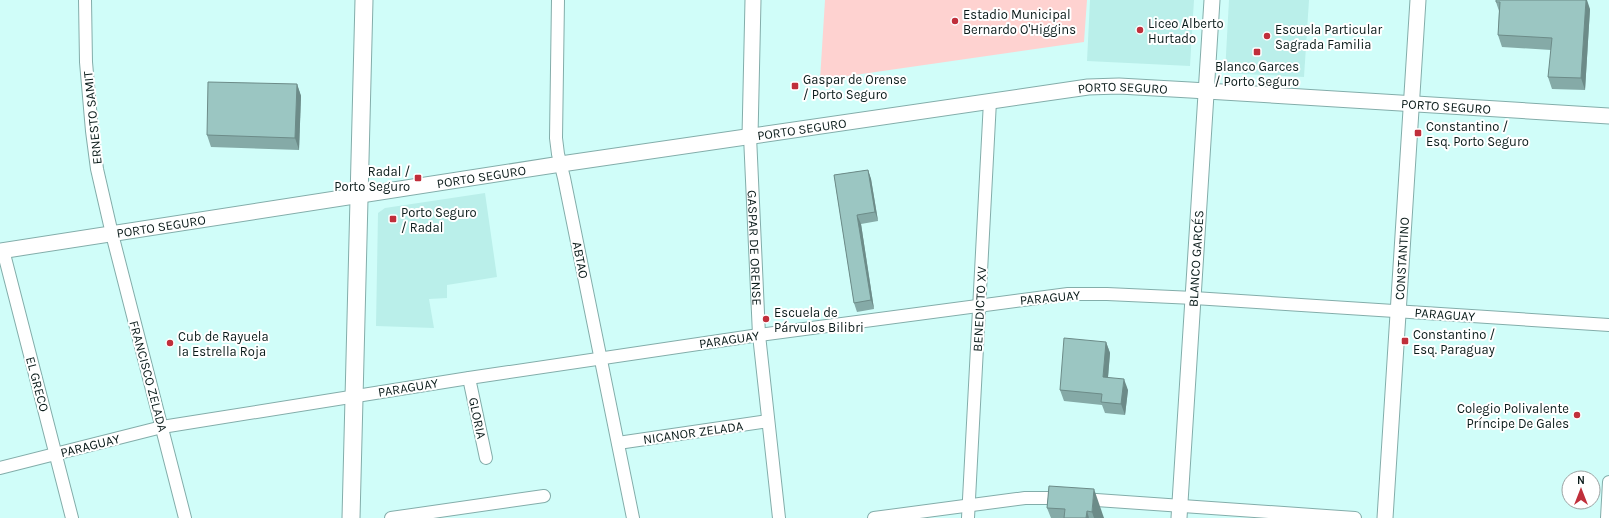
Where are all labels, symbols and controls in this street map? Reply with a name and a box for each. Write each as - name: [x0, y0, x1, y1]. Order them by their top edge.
- place label: Estadio Municipal Bernardo O'Higgins: [963, 7, 1076, 37]
- marker: Estadio Municipal Bernardo O'Higgins: [950, 16, 960, 26]
- place label: Liceo Alberto Hurtado: [1148, 16, 1224, 46]
- place label: Escuela Particular Sagrada Familia: [1275, 22, 1382, 52]
- marker: Liceo Alberto Hurtado: [1135, 25, 1145, 35]
- marker: Escuela Particular Sagrada Familia: [1262, 31, 1272, 41]
- marker: Blanco Garces / Porto Seguro: [1252, 47, 1262, 57]
- place label: Blanco Garces / Porto Seguro: [1215, 59, 1299, 89]
- street label: ERNESTO SAMIT: [80, 70, 105, 165]
- place label: Gaspar de Orense / Porto Seguro: [803, 72, 907, 102]
- street label: PORTO SEGURO: [1077, 79, 1168, 97]
- marker: Gaspar de Orense / Porto Seguro: [790, 81, 800, 91]
- street label: PORTO SEGURO: [1401, 96, 1491, 117]
- street label: PORTO SEGURO: [756, 115, 847, 143]
- place label: Constantino / Esq. Porto Seguro: [1426, 119, 1529, 150]
- marker: Constantino / Esq. Porto Seguro: [1413, 128, 1423, 138]
- street label: PORTO SEGURO: [436, 163, 527, 191]
- place label: Radal / Porto Seguro: [334, 164, 410, 194]
- marker: Radal / Porto Seguro: [413, 173, 423, 183]
- street label: GASPAR DE ORENSE: [744, 190, 765, 306]
- place label: Porto Seguro / Radal: [401, 205, 477, 235]
- street label: BLANCO GARCÉS: [1185, 210, 1207, 307]
- street label: PORTO SEGURO: [116, 212, 207, 241]
- marker: Porto Seguro / Radal: [388, 214, 398, 224]
- street label: CONSTANTINO: [1392, 217, 1412, 300]
- street label: ABTAO: [570, 240, 591, 280]
- street label: BENEDICTO XV: [970, 265, 989, 352]
- street label: PARAGUAY: [1019, 287, 1081, 308]
- place label: Escuela de Párvulos Bilibri: [774, 305, 864, 335]
- street label: PARAGUAY: [1414, 305, 1476, 324]
- marker: Escuela de Párvulos Bilibri: [761, 314, 771, 324]
- street label: FRANCISCO ZELADA: [126, 319, 171, 434]
- place label: Constantino / Esq. Paraguay: [1413, 327, 1495, 358]
- street label: PARAGUAY: [698, 328, 760, 351]
- place label: Cub de Rayuela la Estrella Roja: [178, 329, 269, 359]
- marker: Constantino / Esq. Paraguay: [1400, 336, 1410, 346]
- marker: Cub de Rayuela la Estrella Roja: [165, 338, 175, 348]
- street label: EL GRECO: [23, 355, 52, 413]
- street label: PARAGUAY: [377, 375, 439, 400]
- street label: GLORIA: [466, 396, 489, 441]
- place label: Colegio Polivalente Príncipe De Gales: [1457, 401, 1569, 431]
- marker: Colegio Polivalente Príncipe De Gales: [1572, 410, 1582, 420]
- street label: NICANOR ZELADA: [642, 418, 745, 447]
- street label: PARAGUAY: [59, 431, 121, 460]
- north arrow: [1561, 470, 1601, 510]
- text: N: [1577, 474, 1585, 487]

